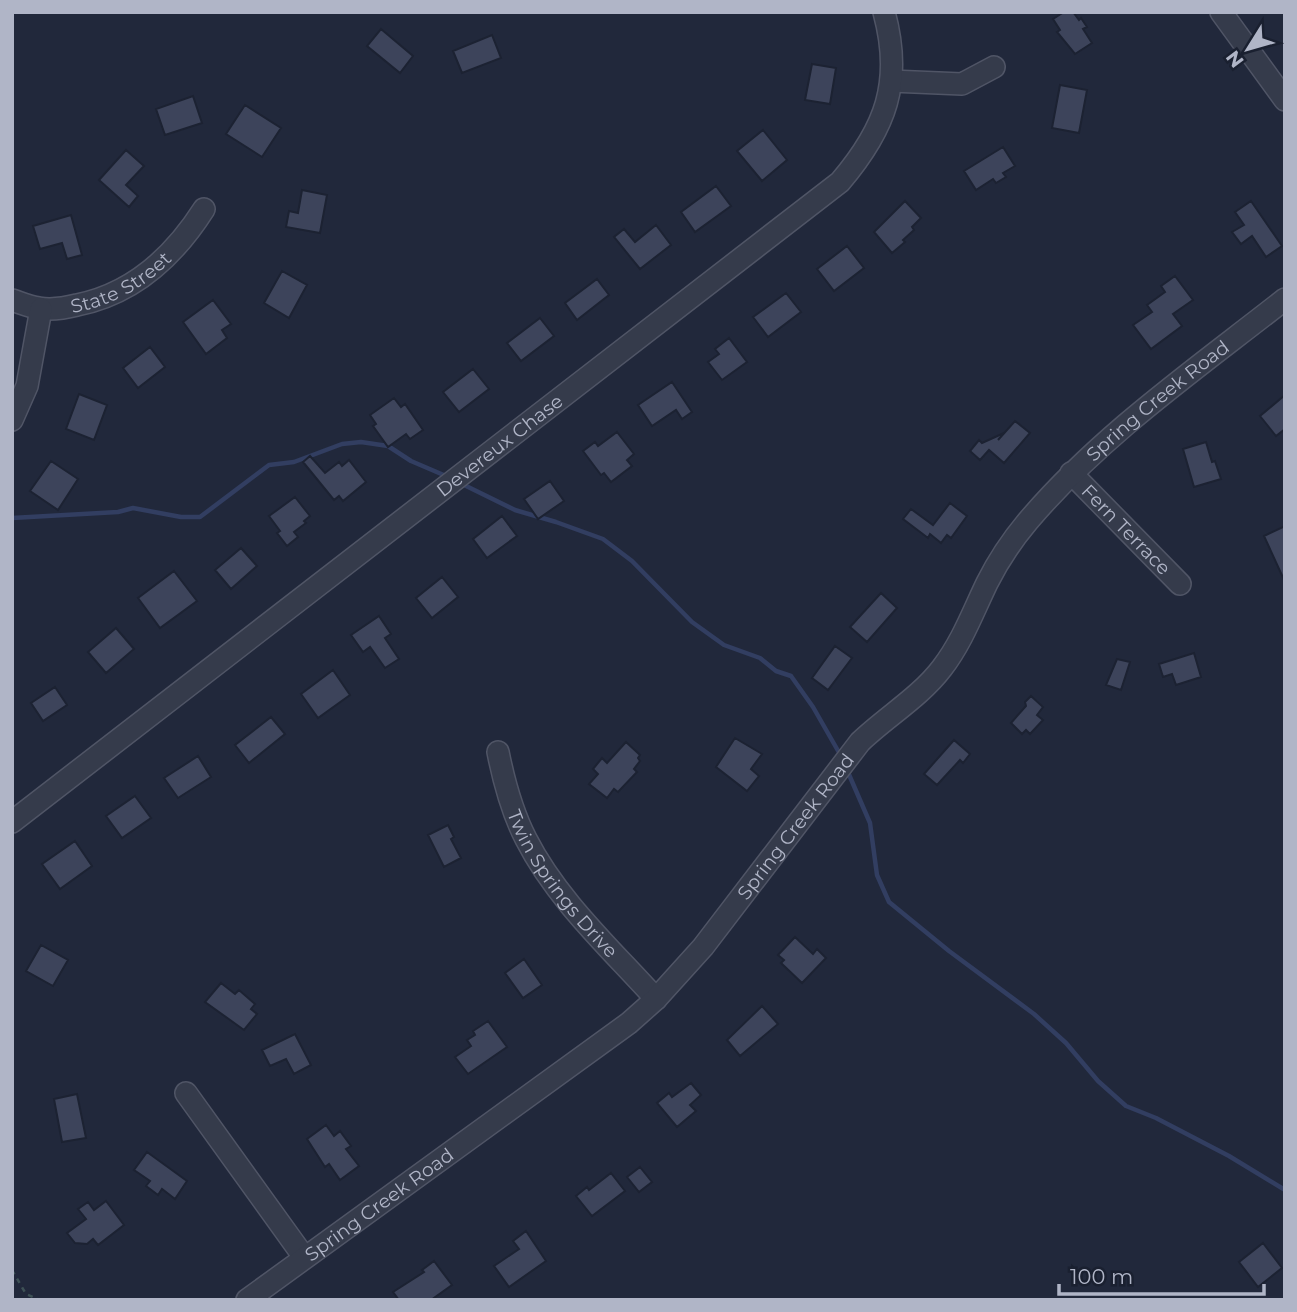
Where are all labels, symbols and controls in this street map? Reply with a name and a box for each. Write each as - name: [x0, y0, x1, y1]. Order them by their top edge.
- north arrow: [1213, 14, 1283, 84]
- text: N: [1221, 46, 1249, 72]
- street label: State Street: [68, 247, 176, 318]
- street label: Spring Creek Road: [1082, 336, 1234, 466]
- street label: Devereux Chase: [432, 390, 567, 502]
- street label: Fern Terrace: [1077, 480, 1175, 580]
- street label: Spring Creek Road: [733, 749, 859, 904]
- street label: Twin Springs Drive: [502, 806, 622, 963]
- street label: Spring Creek Road: [300, 1143, 458, 1266]
- scale bar: [1059, 1252, 1264, 1296]
- text: 100 m: [1070, 1264, 1133, 1289]

